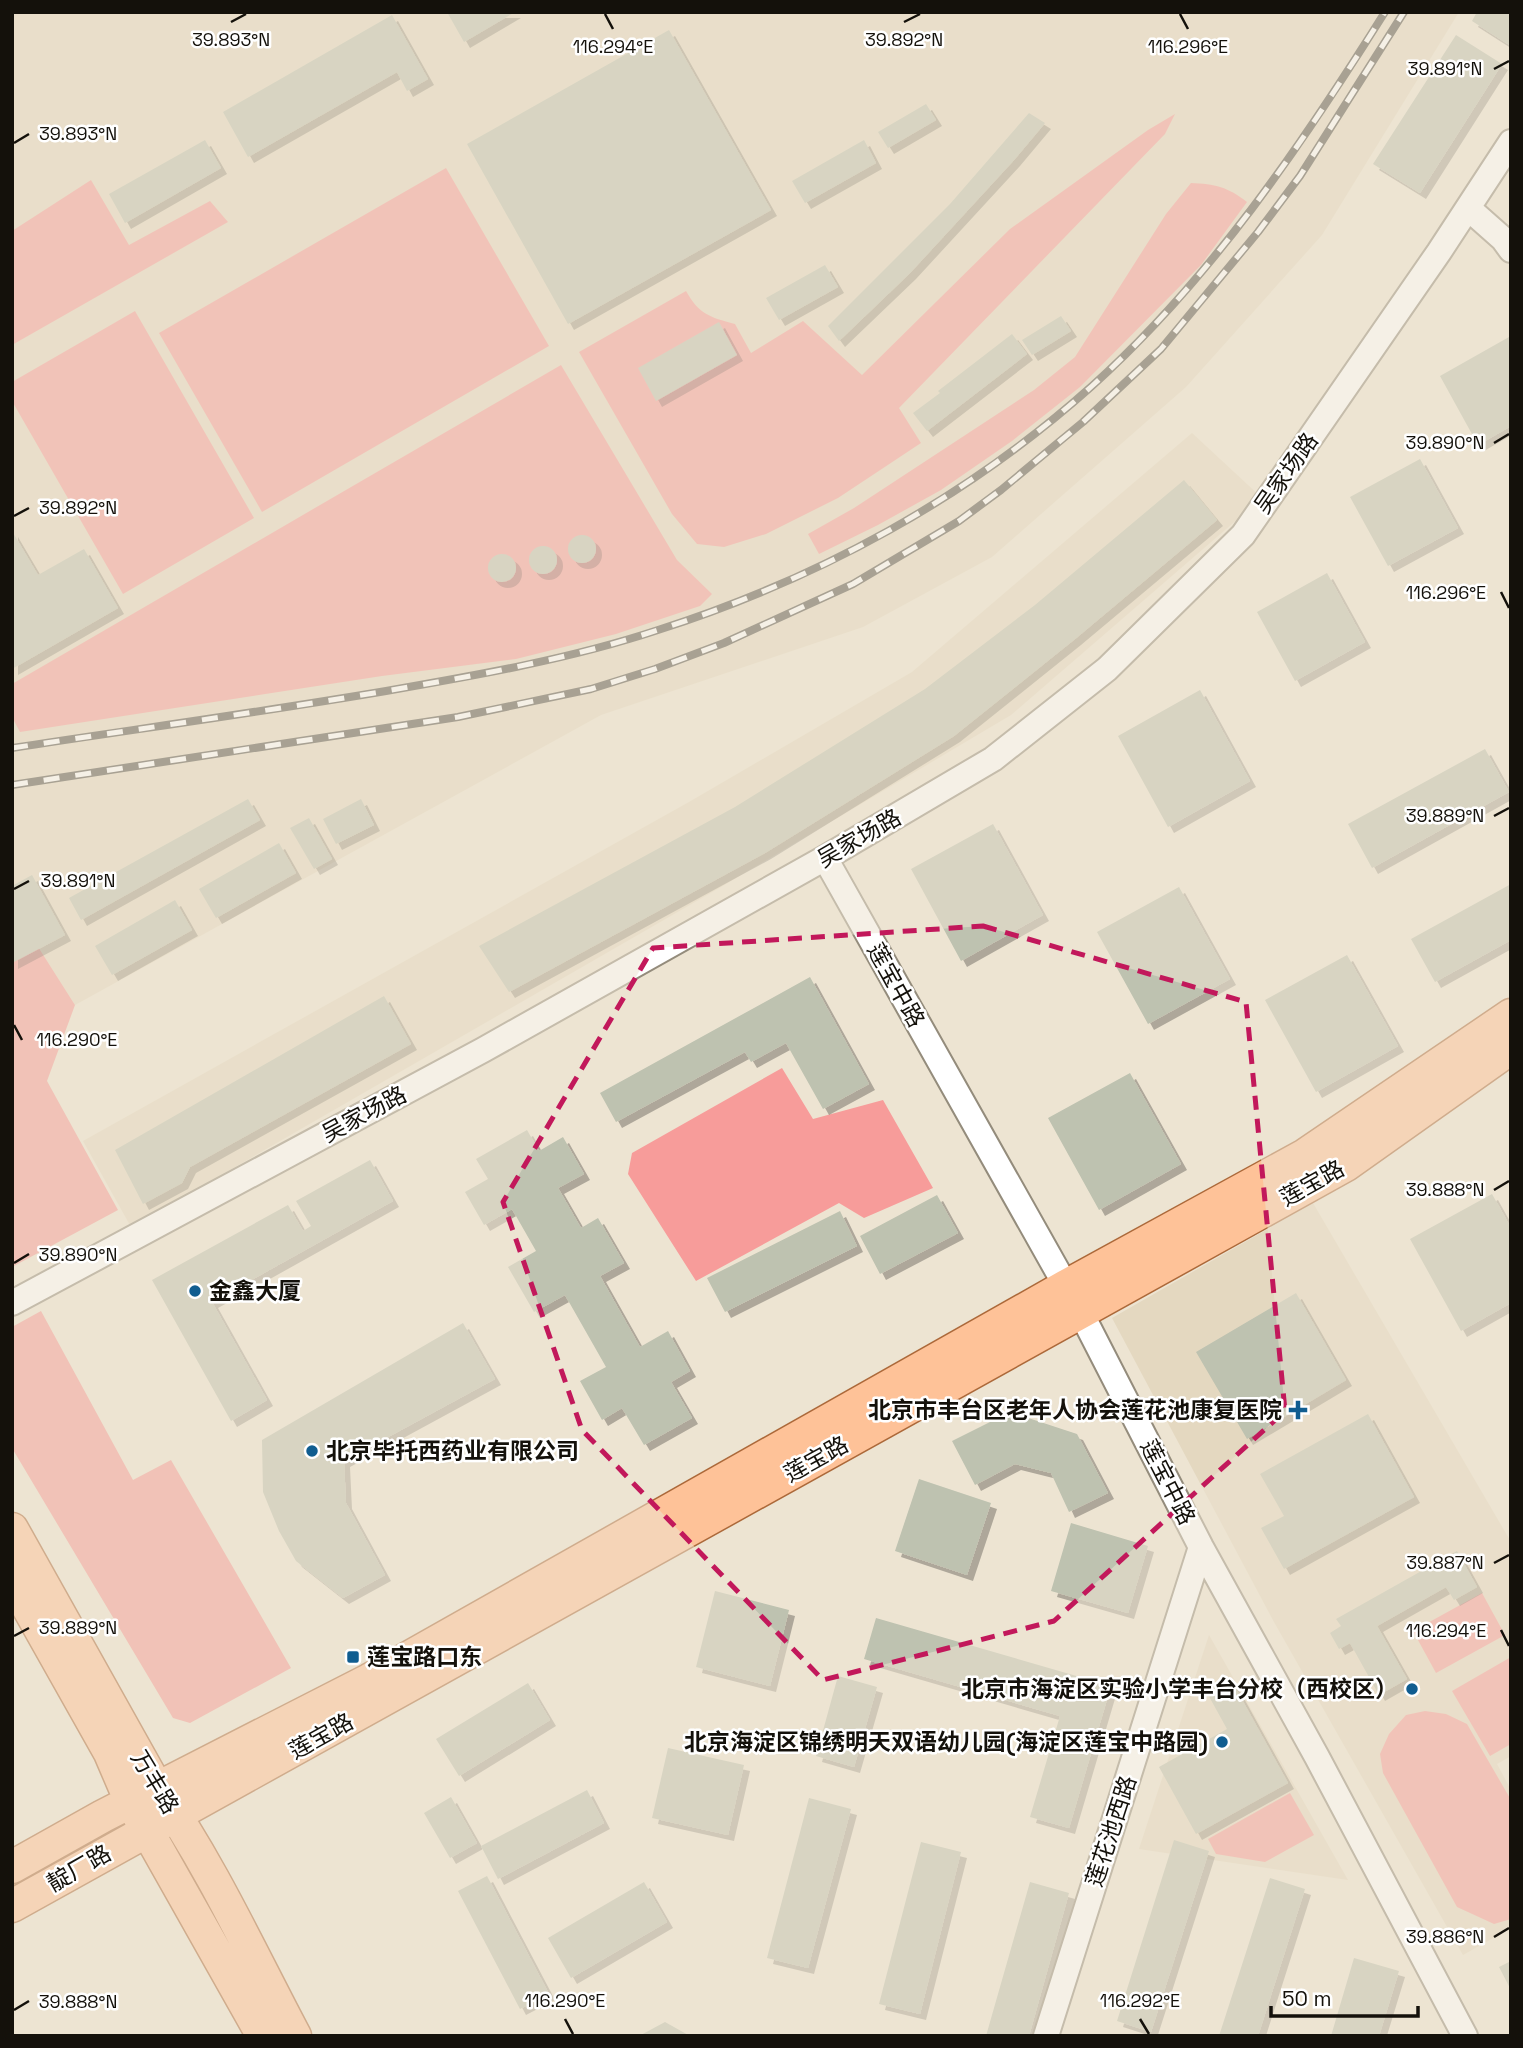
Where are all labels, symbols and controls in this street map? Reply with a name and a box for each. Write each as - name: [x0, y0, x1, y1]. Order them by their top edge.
- text: 39.893°N: [192, 28, 270, 51]
- text: 39.892°N: [865, 28, 943, 51]
- text: 116.294°E: [573, 35, 653, 58]
- text: 116.296°E: [1148, 35, 1228, 58]
- text: 39.891°N: [1408, 57, 1482, 80]
- text: 39.893°N: [39, 122, 117, 145]
- street label: 吴家场路: [1247, 427, 1325, 519]
- text: 39.890°N: [1406, 431, 1484, 454]
- text: 39.892°N: [39, 496, 117, 519]
- text: 116.296°E: [1406, 581, 1486, 604]
- street label: 吴家场路: [812, 802, 906, 874]
- text: 39.889°N: [1406, 804, 1484, 827]
- text: 39.891°N: [41, 869, 115, 892]
- street label: 莲宝中路: [861, 937, 931, 1033]
- text: 116.290°E: [37, 1028, 117, 1051]
- street label: 吴家场路: [316, 1079, 412, 1149]
- street label: 莲宝路: [1275, 1153, 1349, 1213]
- text: 39.888°N: [1406, 1178, 1484, 1201]
- text: 39.890°N: [39, 1243, 117, 1266]
- place label: 金鑫大厦: [209, 1276, 301, 1306]
- marker: 金鑫大厦: [187, 1283, 203, 1299]
- place label: 北京市丰台区老年人协会莲花池康复医院: [868, 1395, 1282, 1425]
- marker: 北京市丰台区老年人协会莲花池康复医院: [1288, 1400, 1308, 1420]
- street label: 莲宝路: [779, 1429, 853, 1489]
- street label: 莲宝中路: [1134, 1434, 1202, 1530]
- place label: 北京毕托西药业有限公司: [326, 1436, 579, 1466]
- marker: 北京毕托西药业有限公司: [304, 1443, 320, 1459]
- text: 39.887°N: [1406, 1551, 1484, 1574]
- text: 39.889°N: [39, 1616, 117, 1639]
- text: 116.294°E: [1406, 1619, 1486, 1642]
- place label: 莲宝路口东: [367, 1642, 482, 1672]
- marker: 莲宝路口东: [345, 1649, 361, 1665]
- place label: 北京市海淀区实验小学丰台分校（西校区）: [961, 1674, 1398, 1704]
- marker: 北京市海淀区实验小学丰台分校（西校区）: [1404, 1681, 1420, 1697]
- street label: 莲宝路: [284, 1706, 358, 1766]
- place label: 北京海淀区锦绣明天双语幼儿园(海淀区莲宝中路园): [684, 1727, 1208, 1757]
- marker: 北京海淀区锦绣明天双语幼儿园(海淀区莲宝中路园): [1214, 1734, 1230, 1750]
- street label: 万丰路: [124, 1745, 186, 1819]
- street label: 莲花池西路: [1079, 1772, 1143, 1890]
- street label: 靛厂路: [42, 1838, 116, 1898]
- text: 39.886°N: [1406, 1925, 1484, 1948]
- scale bar: [1271, 1974, 1418, 2018]
- text: 50 m: [1282, 1985, 1332, 2012]
- text: 116.290°E: [525, 1989, 605, 2012]
- text: 116.292°E: [1100, 1989, 1180, 2012]
- text: 39.888°N: [39, 1990, 117, 2013]

